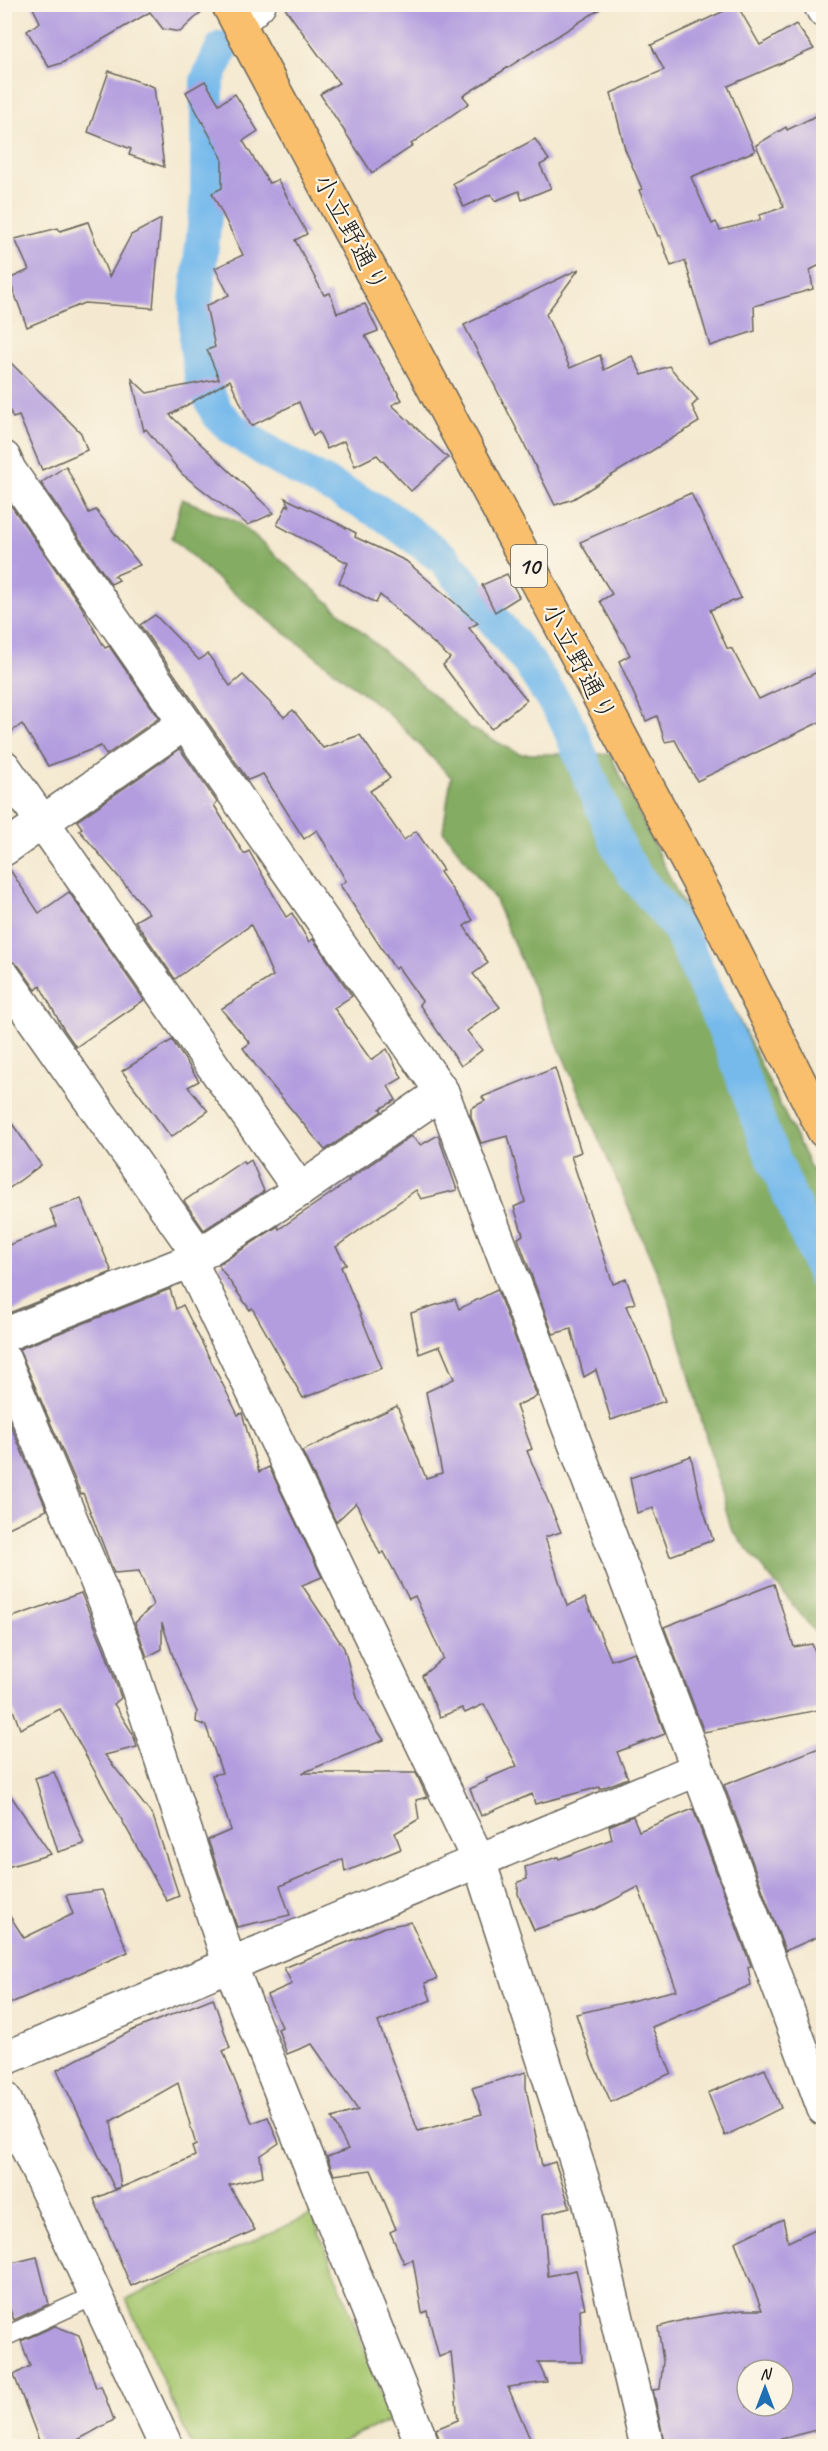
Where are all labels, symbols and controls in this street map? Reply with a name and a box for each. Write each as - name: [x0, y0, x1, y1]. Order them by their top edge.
- street label: 小立野通り: [306, 168, 396, 298]
- road number: 10: [511, 545, 547, 587]
- street label: 小立野通り: [534, 597, 624, 727]
- north arrow: [735, 2358, 795, 2418]
- text: N: [760, 2364, 773, 2384]

